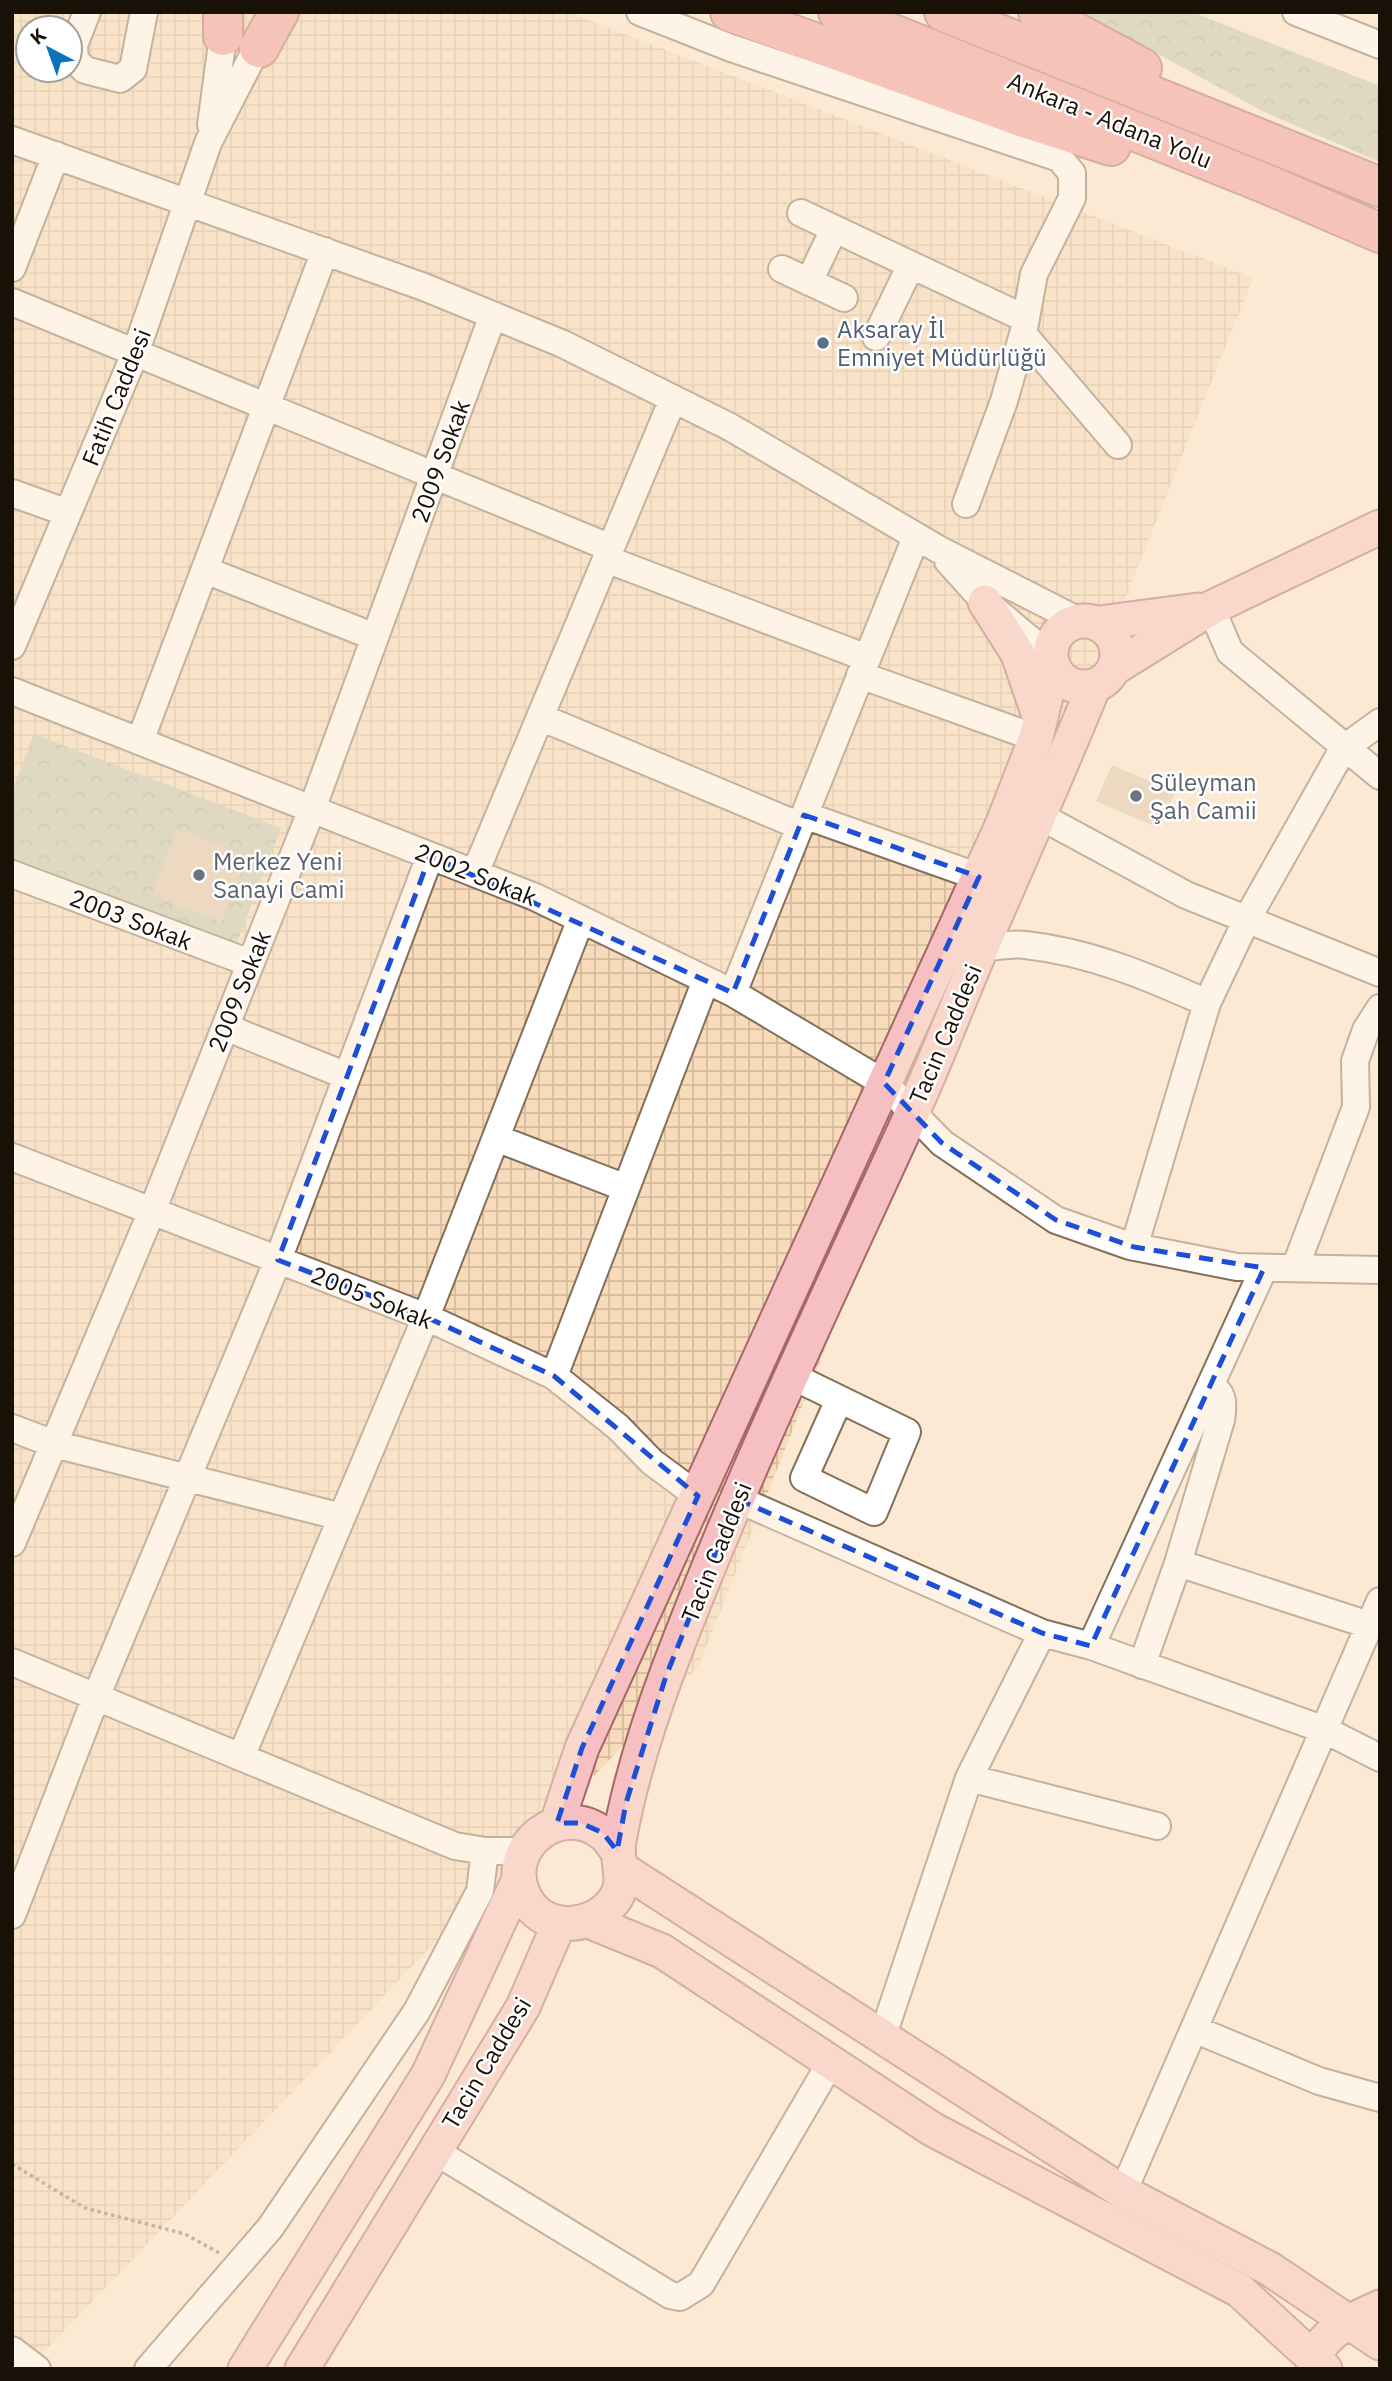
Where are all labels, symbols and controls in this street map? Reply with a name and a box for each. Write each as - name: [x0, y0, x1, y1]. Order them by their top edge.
- north arrow: [14, 14, 84, 84]
- text: K: [25, 23, 51, 50]
- street label: Ankara - Adana Yolu: [1003, 64, 1217, 176]
- place label: Aksaray İl Emniyet Müdürlüğü: [837, 313, 1047, 373]
- street label: Fatih Caddesi: [74, 324, 158, 470]
- marker: Aksaray İl Emniyet Müdürlüğü: [815, 335, 831, 351]
- street label: 2009 Sokak: [403, 395, 477, 527]
- place label: Süleyman Şah Camii: [1150, 766, 1257, 826]
- marker: Süleyman Şah Camii: [1128, 788, 1144, 804]
- street label: 2002 Sokak: [410, 835, 542, 913]
- place label: Merkez Yeni Sanayi Cami: [213, 845, 344, 905]
- marker: Merkez Yeni Sanayi Cami: [191, 867, 207, 883]
- street label: 2003 Sokak: [65, 881, 197, 957]
- street label: 2009 Sokak: [200, 925, 278, 1057]
- street label: Tacin Caddesi: [901, 959, 989, 1109]
- street label: 2005 Sokak: [306, 1258, 438, 1336]
- street label: Tacin Caddesi: [673, 1477, 759, 1627]
- street label: Tacin Caddesi: [434, 1991, 538, 2135]

